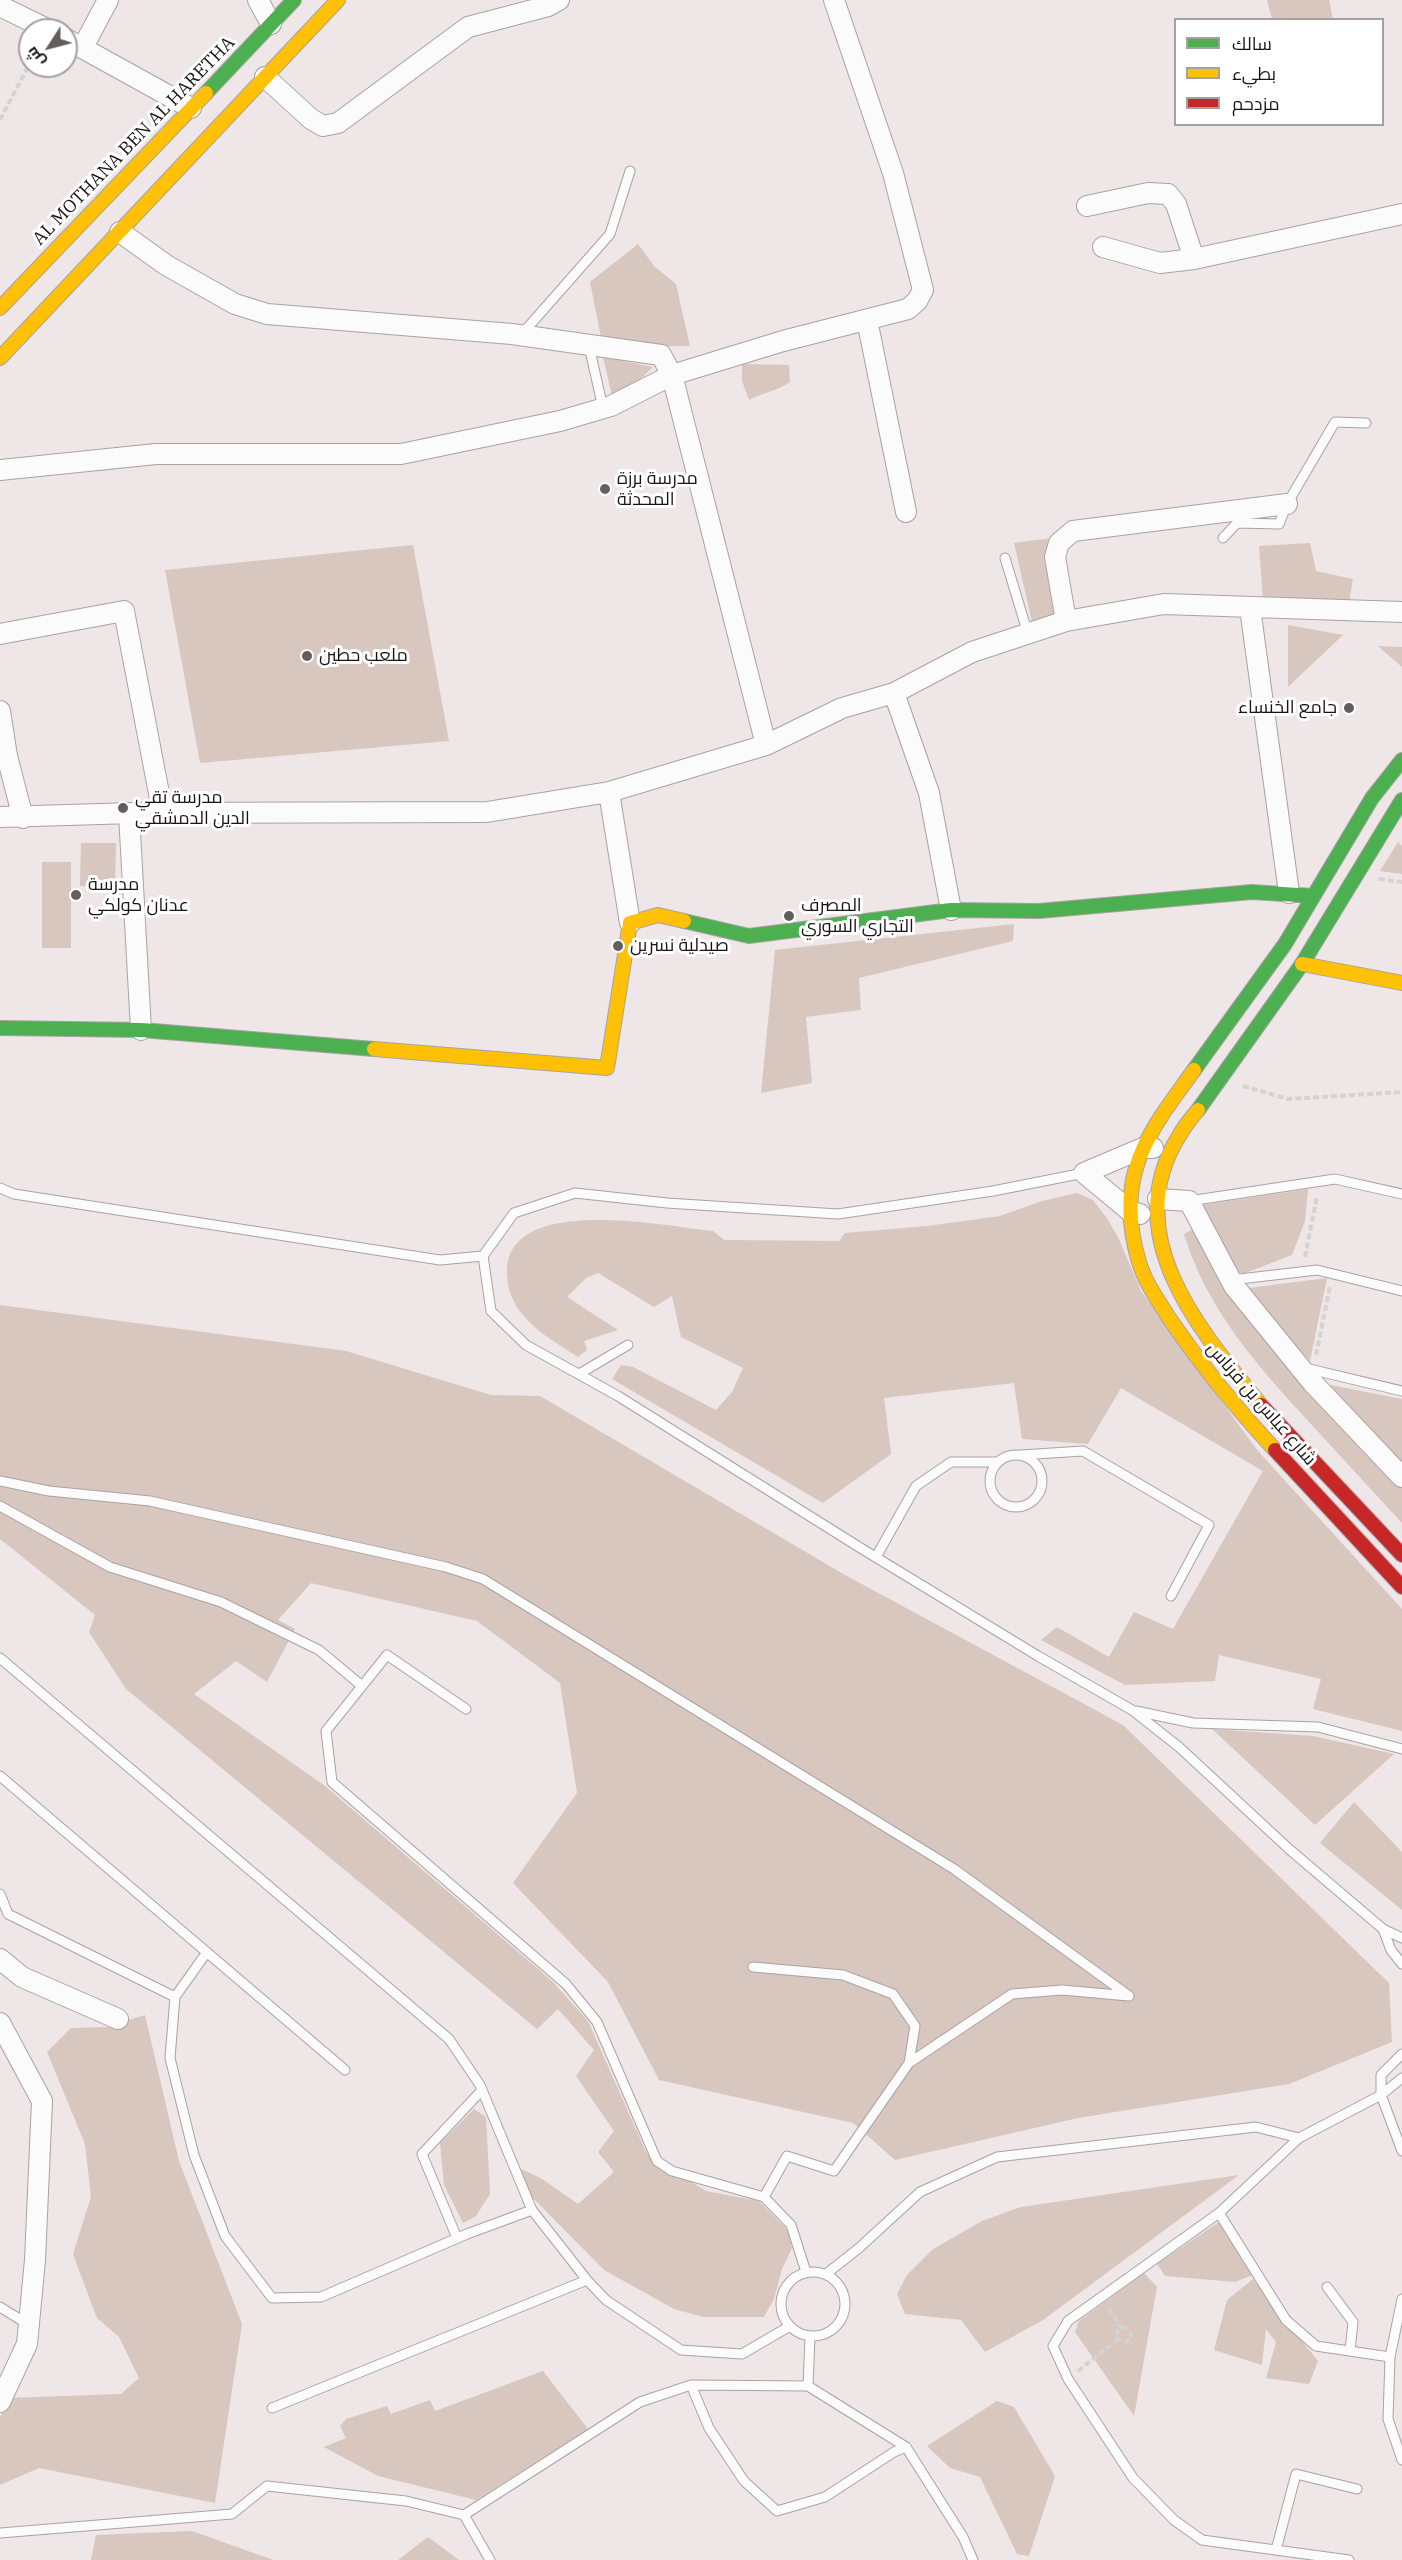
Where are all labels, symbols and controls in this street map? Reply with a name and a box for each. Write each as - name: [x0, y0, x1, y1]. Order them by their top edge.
- north arrow: [18, 18, 78, 78]
- legend: [1174, 18, 1384, 126]
- street label: AL MOTHANA BEN AL HARETHA: [28, 32, 240, 250]
- text: سالك: [1232, 32, 1272, 55]
- text: ش: [21, 43, 49, 72]
- text: بطيء: [1232, 62, 1276, 85]
- text: مزدحم: [1232, 92, 1280, 115]
- place label: مدرسة برزة المحدثة: [617, 468, 698, 510]
- marker: مدرسة برزة المحدثة: [598, 482, 612, 496]
- place label: ملعب حطين: [319, 645, 408, 667]
- marker: ملعب حطين: [300, 649, 314, 663]
- place label: جامع الخنساء: [1238, 697, 1337, 719]
- marker: جامع الخنساء: [1342, 701, 1356, 715]
- place label: مدرسة تقي الدين الدمشقي: [135, 787, 250, 830]
- marker: مدرسة تقي الدين الدمشقي: [116, 801, 130, 815]
- place label: مدرسة عدنان كولكي: [88, 874, 189, 916]
- marker: مدرسة عدنان كولكي: [69, 888, 83, 902]
- place label: المصرف التجاري السوري: [801, 895, 914, 938]
- marker: المصرف التجاري السوري: [782, 909, 796, 923]
- place label: صيدلية نسرين: [630, 935, 729, 957]
- marker: صيدلية نسرين: [611, 939, 625, 953]
- street label: شارع عباس بن فرناس: [1202, 1338, 1320, 1470]

